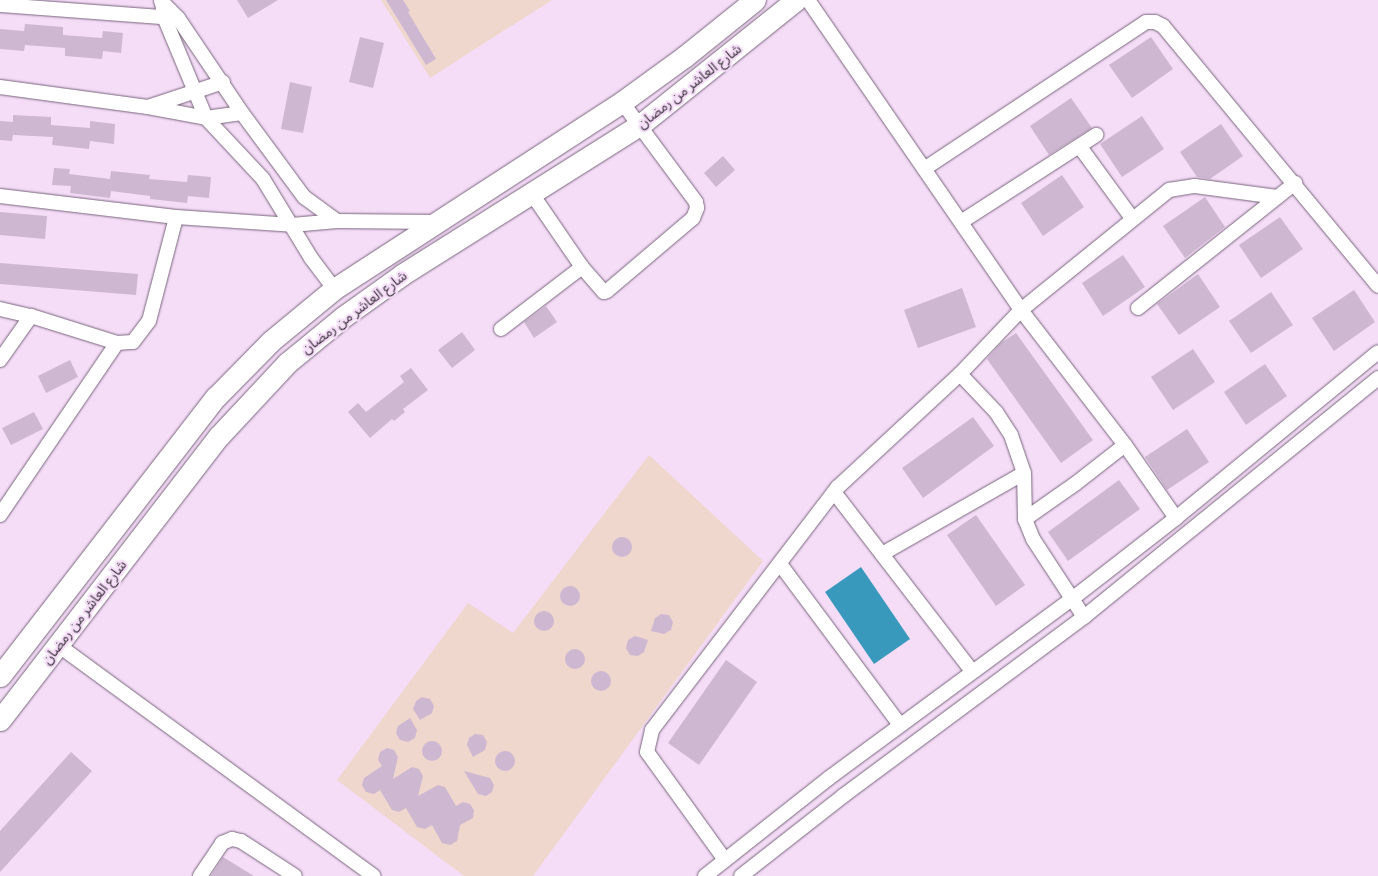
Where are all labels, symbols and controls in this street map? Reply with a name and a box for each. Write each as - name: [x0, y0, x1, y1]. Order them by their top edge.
- street label: شارع العاشر من رمضان: [633, 40, 745, 132]
- street label: شارع العاشر من رمضان: [298, 267, 410, 357]
- street label: شارع العاشر من رمضان: [38, 556, 130, 668]

